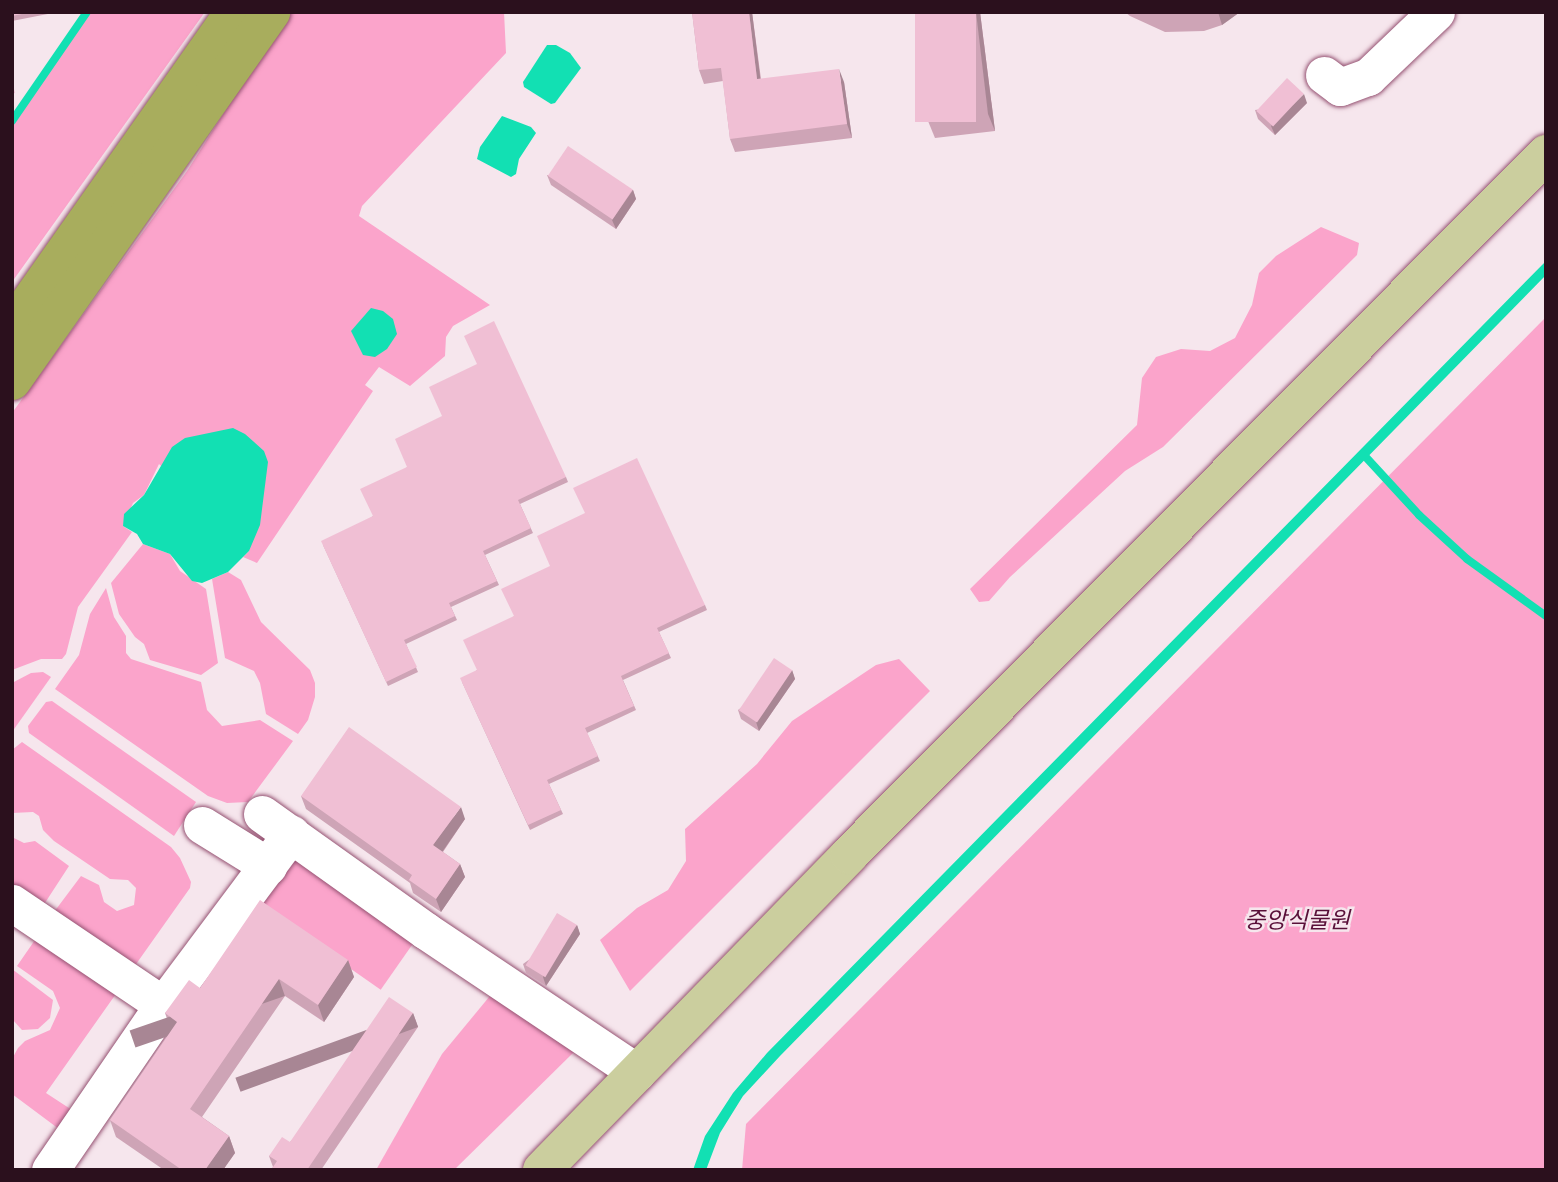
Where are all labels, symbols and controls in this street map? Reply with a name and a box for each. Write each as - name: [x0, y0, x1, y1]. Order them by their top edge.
- park label: 중앙식물원: [1244, 907, 1350, 935]

